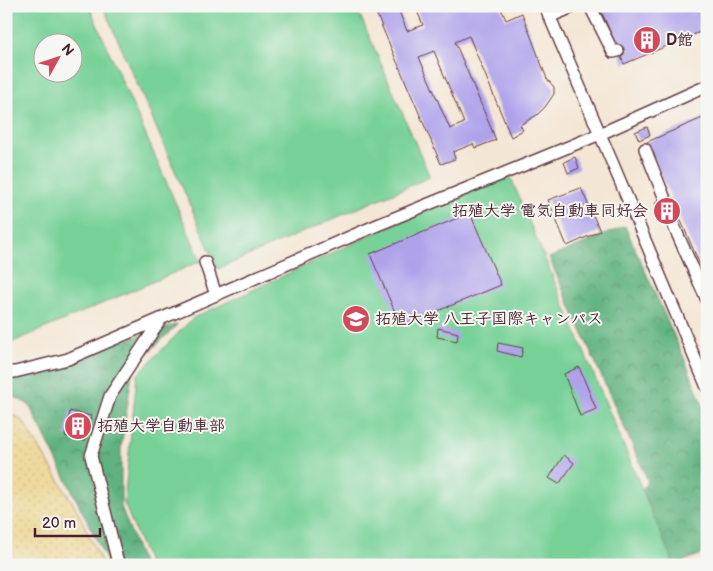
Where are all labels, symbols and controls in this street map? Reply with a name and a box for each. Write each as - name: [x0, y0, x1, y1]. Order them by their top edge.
- building icon: D館: [632, 25, 662, 55]
- place label: D館: [666, 31, 693, 50]
- north arrow: [32, 32, 82, 82]
- text: N: [58, 40, 77, 59]
- building icon: 拓殖大学 電気自動車同好会: [652, 196, 682, 226]
- place label: 拓殖大学 電気自動車同好会: [452, 202, 648, 221]
- school or university icon: 拓殖大学 八王子国際キャンパス: [341, 304, 371, 334]
- place label: 拓殖大学 八王子国際キャンパス: [375, 310, 603, 329]
- building icon: 拓殖大学自動車部: [63, 411, 93, 441]
- place label: 拓殖大学自動車部: [97, 417, 225, 436]
- scale bar: [35, 506, 100, 538]
- text: 20 m: [42, 514, 76, 533]

